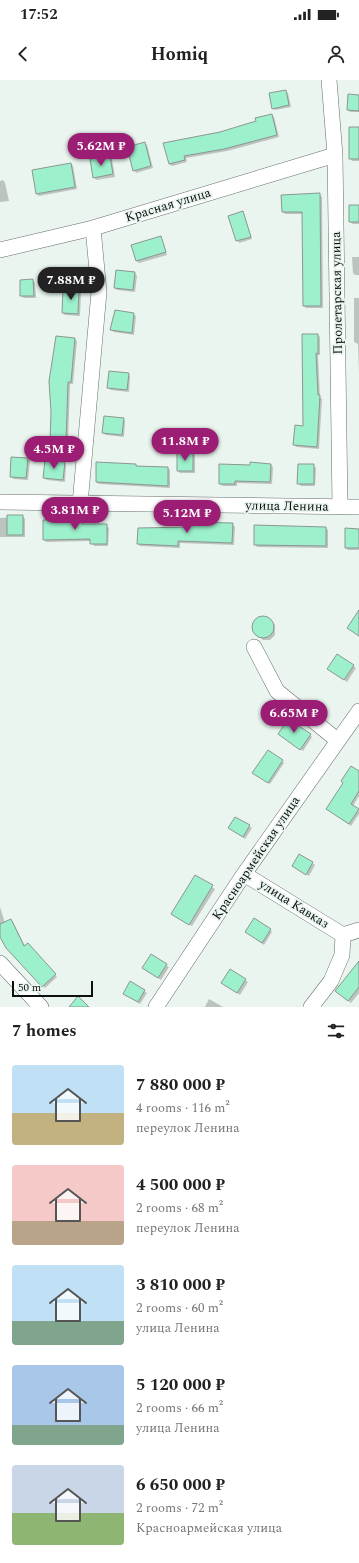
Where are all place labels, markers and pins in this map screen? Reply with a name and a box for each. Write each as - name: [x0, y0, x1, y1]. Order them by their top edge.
- pin: 5.62M ₽: [64, 133, 138, 167]
- pin: 7.88M ₽: [34, 267, 108, 301]
- pin: 11.8M ₽: [148, 428, 222, 462]
- pin: 4.5M ₽: [21, 436, 87, 470]
- pin: 3.81M ₽: [38, 497, 112, 531]
- pin: 5.12M ₽: [150, 500, 224, 534]
- pin: 6.65M ₽: [257, 700, 331, 734]

